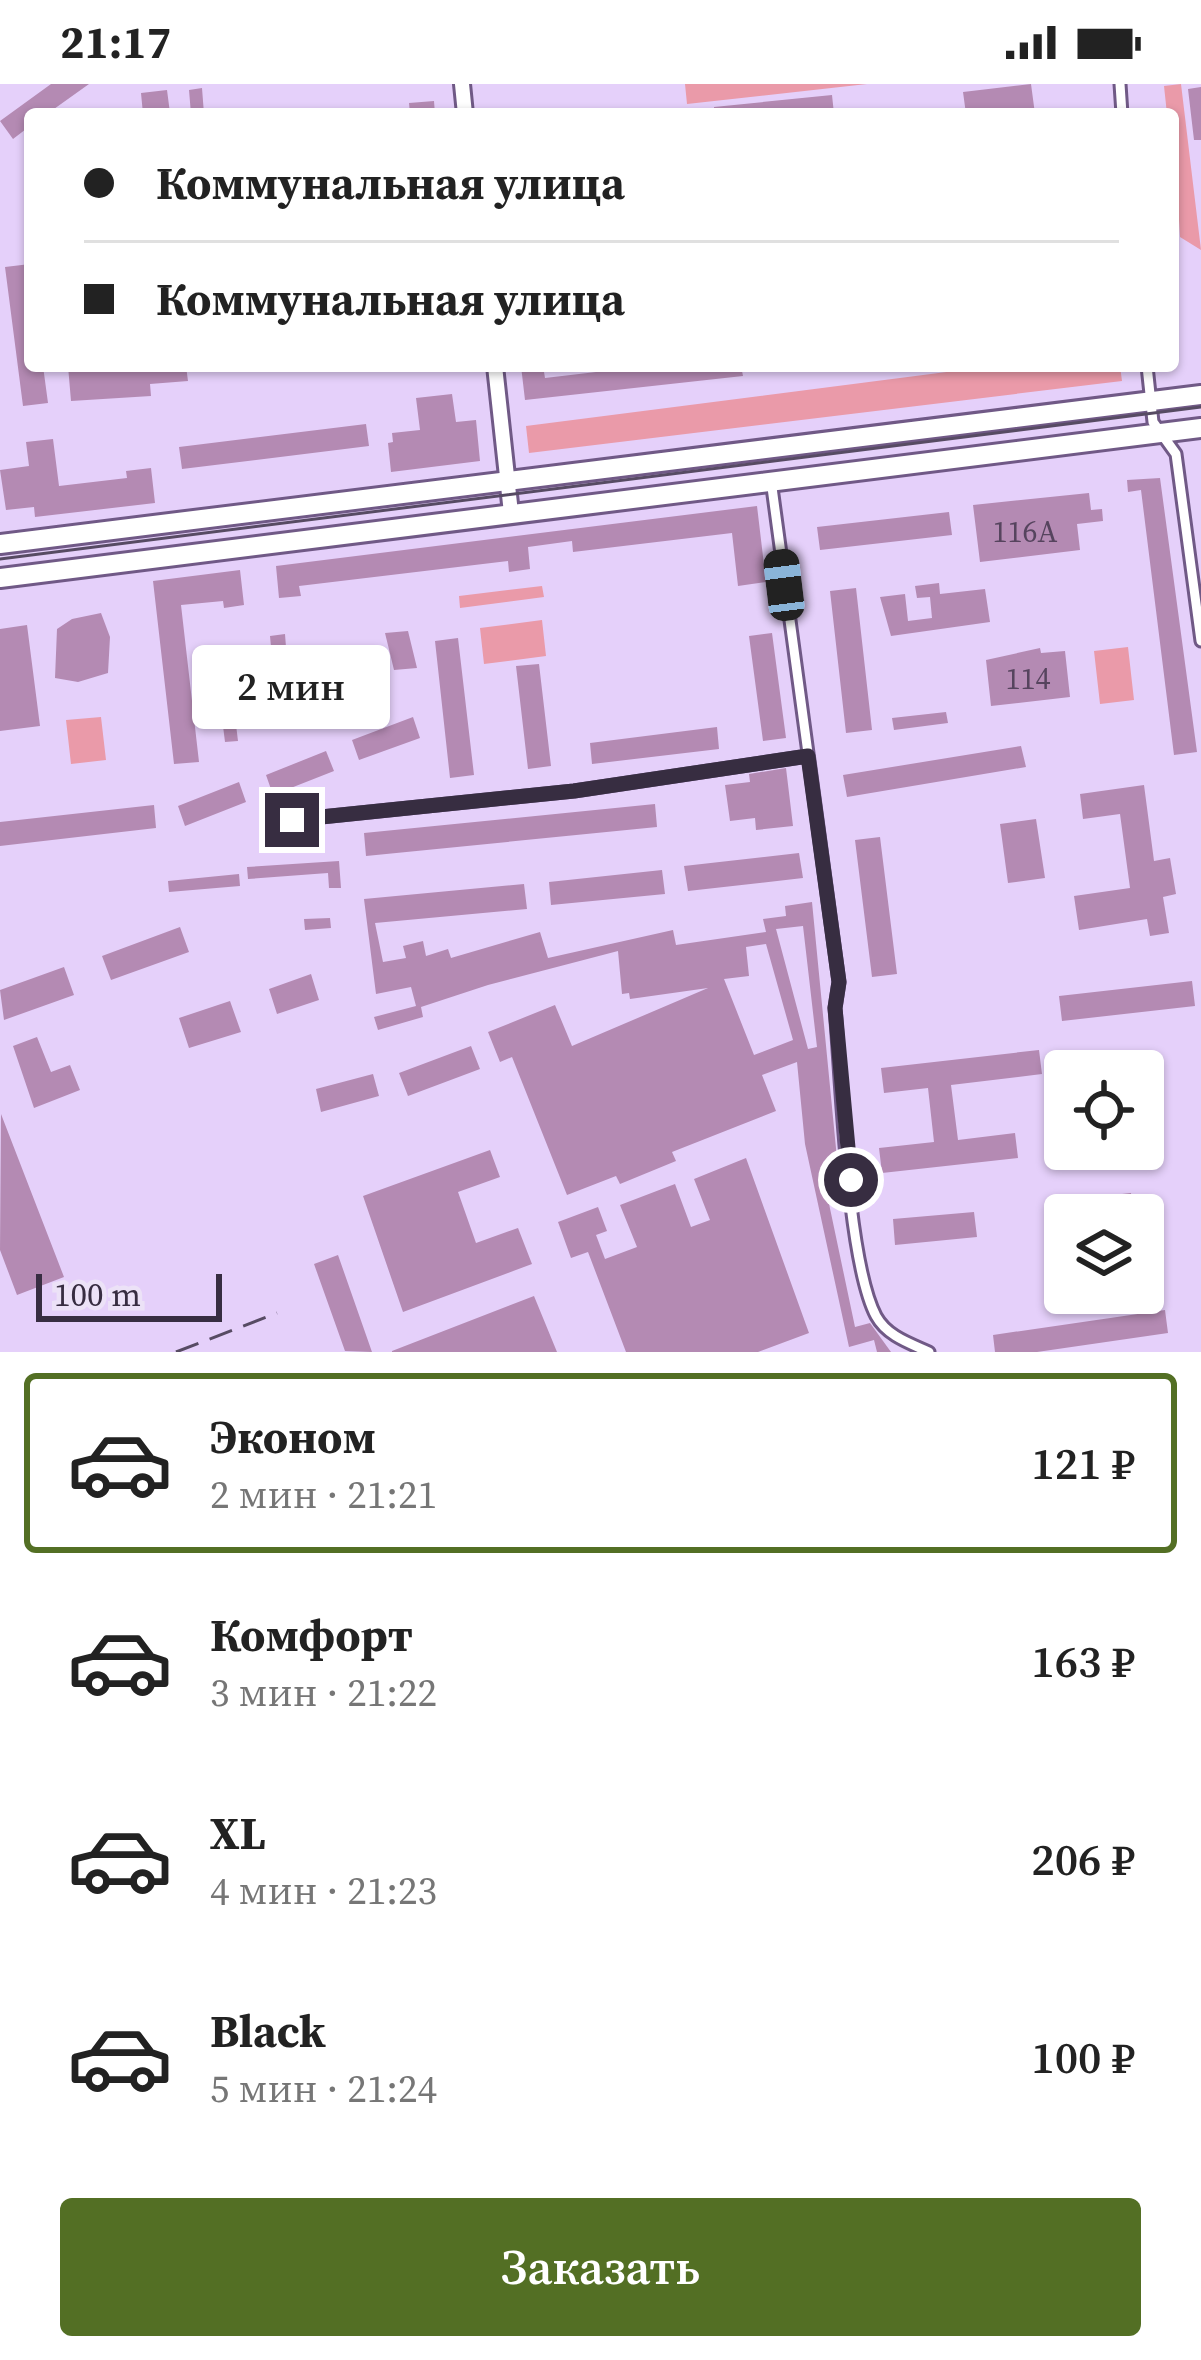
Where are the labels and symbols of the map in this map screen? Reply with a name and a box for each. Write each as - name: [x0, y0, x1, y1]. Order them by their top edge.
- house number: 116А: [993, 511, 1058, 552]
- car: [762, 547, 806, 623]
- callout: 2 мин: [193, 646, 391, 730]
- house number: 114: [1006, 658, 1051, 699]
- route end: [265, 793, 319, 847]
- route start: [824, 1153, 878, 1207]
- scale bar: [36, 1268, 222, 1321]

